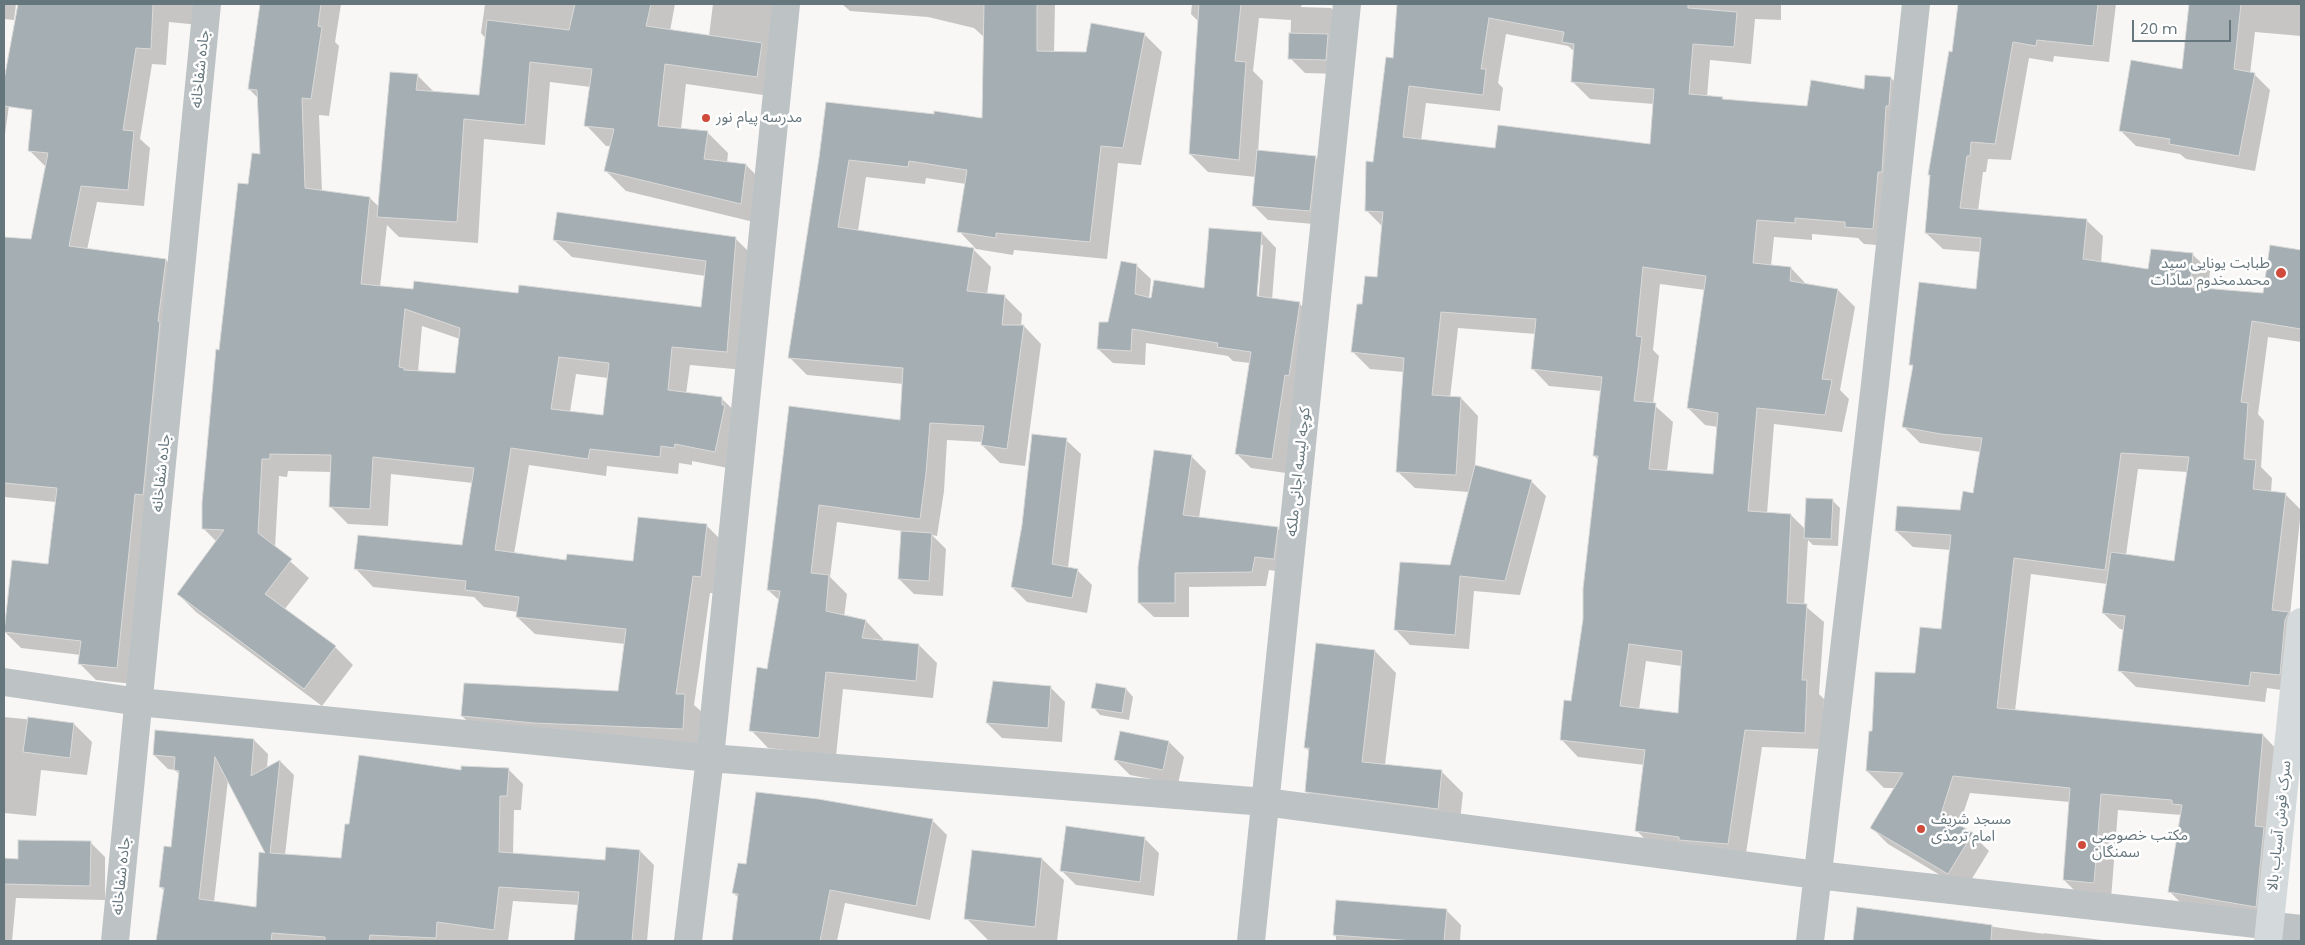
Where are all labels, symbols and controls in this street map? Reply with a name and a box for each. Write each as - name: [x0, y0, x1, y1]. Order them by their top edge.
- scale bar: [2135, 10, 2234, 42]
- text: 20 m: [2140, 18, 2178, 39]
- street label: جاده شفاخانه: [188, 29, 214, 109]
- place label: مدرسه پیام نور: [716, 109, 802, 127]
- marker: مدرسه پیام نور: [700, 112, 712, 124]
- place label: طبابت یونایی سید محمدمخدوم سادات: [2151, 255, 2270, 290]
- marker: طبابت یونایی سید محمدمخدوم سادات: [2274, 266, 2288, 280]
- street label: کوچه لیسه اجانی ملکه: [1283, 406, 1315, 538]
- street label: جاده شفاخانه: [149, 433, 175, 513]
- street label: سرک قوش آسیاب بالا: [2264, 760, 2296, 892]
- place label: مسجد شریف امام ترمذی: [1931, 811, 2011, 846]
- marker: مسجد شریف امام ترمذی: [1915, 823, 1927, 835]
- place label: مکتب خصوصی سمنگان: [2092, 827, 2188, 862]
- street label: جاده شفاخانه: [109, 836, 135, 916]
- marker: مکتب خصوصی سمنگان: [2076, 839, 2088, 851]

